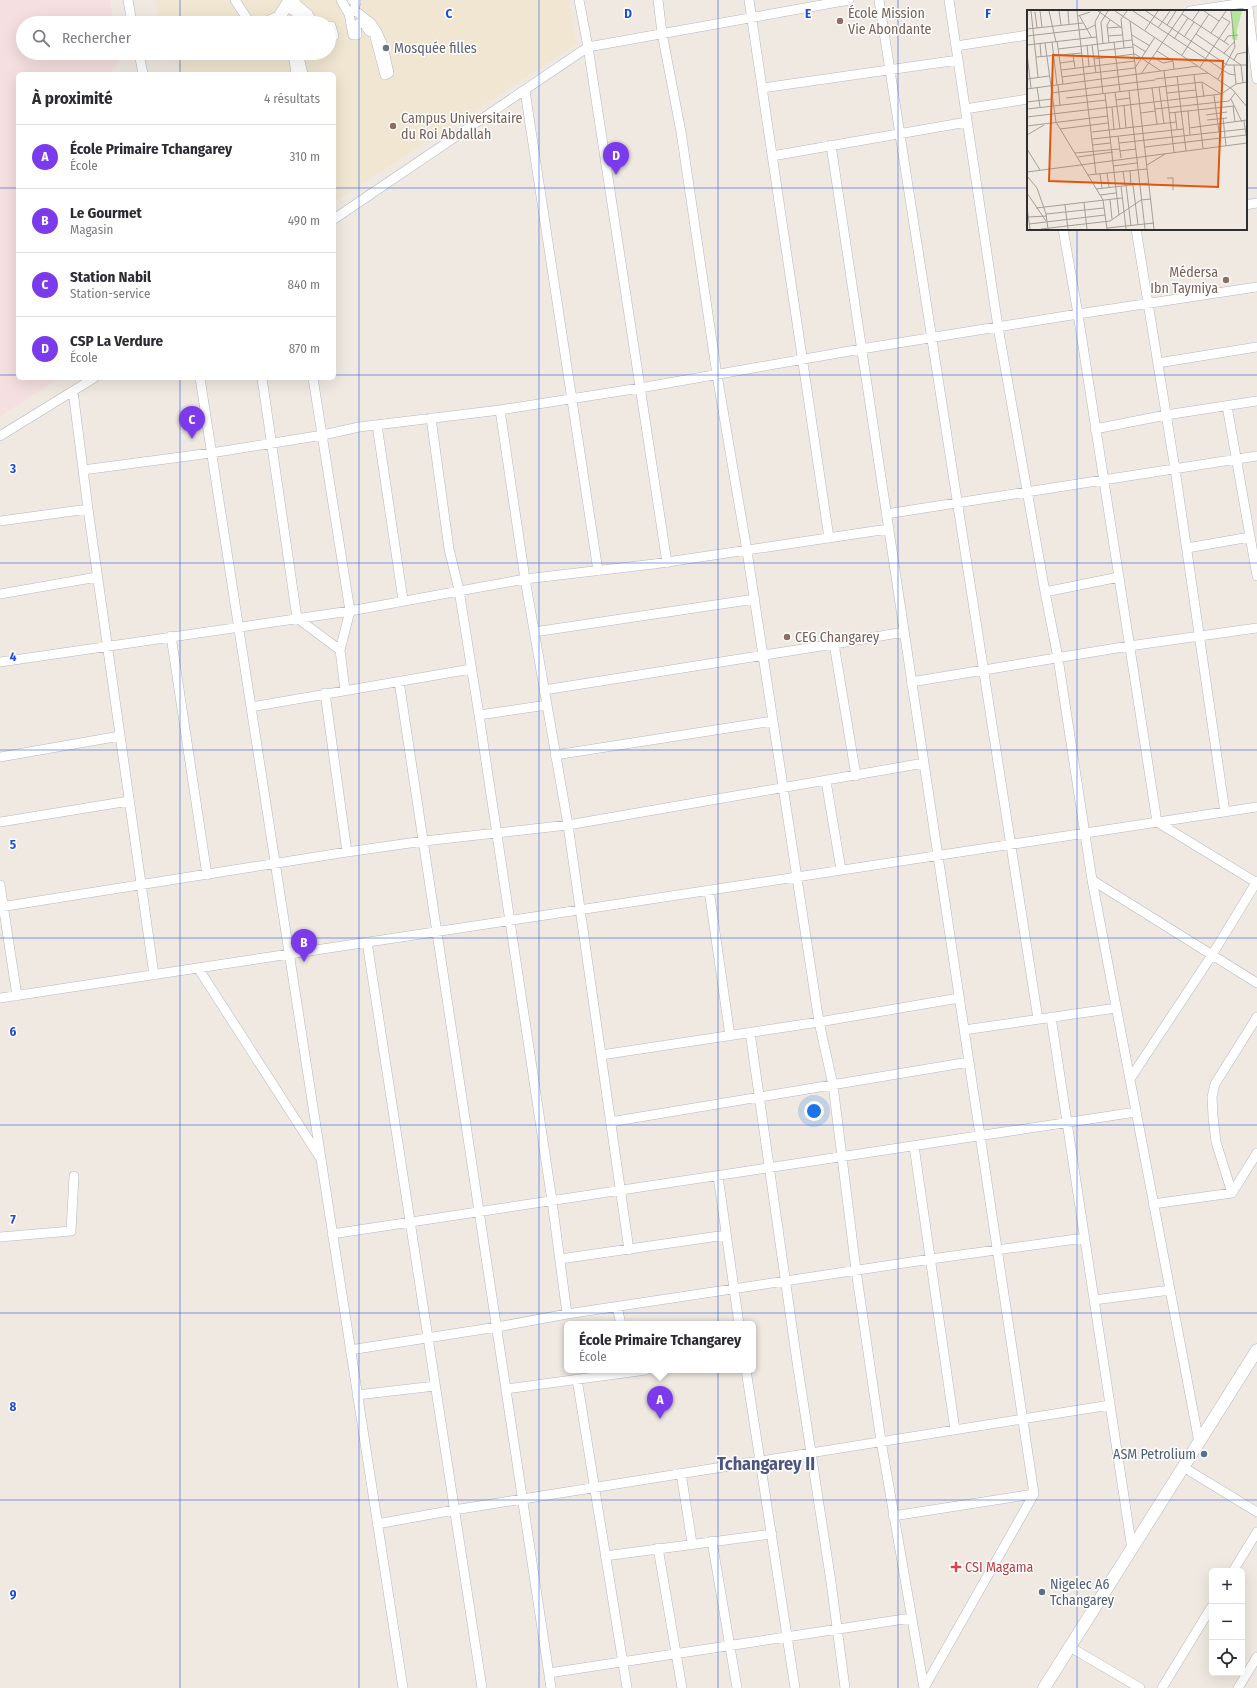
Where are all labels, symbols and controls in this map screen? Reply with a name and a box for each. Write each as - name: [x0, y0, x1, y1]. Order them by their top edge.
- place label: École Mission Vie Abondante: [848, 4, 932, 38]
- text: C: [446, 6, 453, 21]
- text: D: [624, 6, 632, 21]
- text: E: [805, 6, 811, 21]
- text: F: [985, 6, 991, 21]
- inset map: [1027, 10, 1247, 230]
- search box: [16, 16, 336, 60]
- marker: École Mission Vie Abondante: [835, 16, 845, 26]
- icon: search: [30, 27, 52, 49]
- text: Rechercher: [62, 29, 131, 47]
- place label: Mosquée filles: [394, 40, 477, 57]
- marker: Mosquée filles: [381, 43, 391, 53]
- text: À proximité: [32, 88, 113, 109]
- text: 4 résultats: [264, 91, 320, 106]
- place label: Campus Universitaire du Roi Abdallah: [401, 110, 522, 143]
- marker: Campus Universitaire du Roi Abdallah: [388, 121, 398, 131]
- text: École Primaire Tchangarey: [70, 140, 232, 158]
- pin: D: [603, 142, 629, 175]
- text: A: [41, 149, 49, 164]
- text: 310 m: [290, 149, 320, 164]
- text: École: [70, 158, 98, 173]
- text: Le Gourmet: [70, 204, 142, 222]
- text: B: [41, 213, 49, 228]
- text: 490 m: [288, 213, 320, 228]
- text: Magasin: [70, 222, 113, 237]
- place label: Médersa Ibn Taymiya: [1150, 264, 1218, 297]
- text: Station Nabil: [70, 268, 151, 286]
- marker: Médersa Ibn Taymiya: [1221, 275, 1231, 285]
- text: C: [42, 277, 48, 292]
- text: 840 m: [287, 277, 320, 292]
- text: Station-service: [70, 286, 150, 301]
- text: CSP La Verdure: [70, 332, 163, 350]
- text: D: [41, 341, 49, 356]
- text: 870 m: [289, 341, 320, 356]
- text: École: [70, 350, 98, 365]
- pin: C: [179, 406, 205, 439]
- text: 3: [9, 461, 16, 476]
- place label: CEG Changarey: [795, 629, 880, 646]
- marker: CEG Changarey: [782, 632, 792, 642]
- text: 4: [10, 649, 17, 664]
- text: 5: [10, 837, 16, 852]
- pin: B: [291, 929, 317, 962]
- text: 6: [10, 1024, 17, 1039]
- your location: [804, 1101, 824, 1121]
- text: 7: [10, 1212, 16, 1227]
- popup: [564, 1321, 756, 1373]
- text: École Primaire Tchangarey: [579, 1331, 741, 1349]
- text: École: [579, 1349, 607, 1364]
- pin: A: [647, 1386, 673, 1419]
- text: 8: [10, 1399, 17, 1414]
- place label: ASM Petrolium: [1113, 1446, 1196, 1463]
- marker: ASM Petrolium: [1199, 1449, 1209, 1459]
- district label: Tchangarey II: [717, 1453, 815, 1475]
- place label: CSI Magama: [965, 1559, 1034, 1576]
- marker: CSI Magama: [950, 1561, 962, 1573]
- map controls: [1209, 1568, 1245, 1676]
- button: +: [1209, 1568, 1245, 1604]
- place label: Nigelec A6 Tchangarey: [1050, 1576, 1115, 1609]
- text: 9: [10, 1587, 17, 1602]
- marker: Nigelec A6 Tchangarey: [1037, 1587, 1047, 1597]
- button: −: [1209, 1604, 1245, 1640]
- button: locate: [1209, 1640, 1245, 1676]

